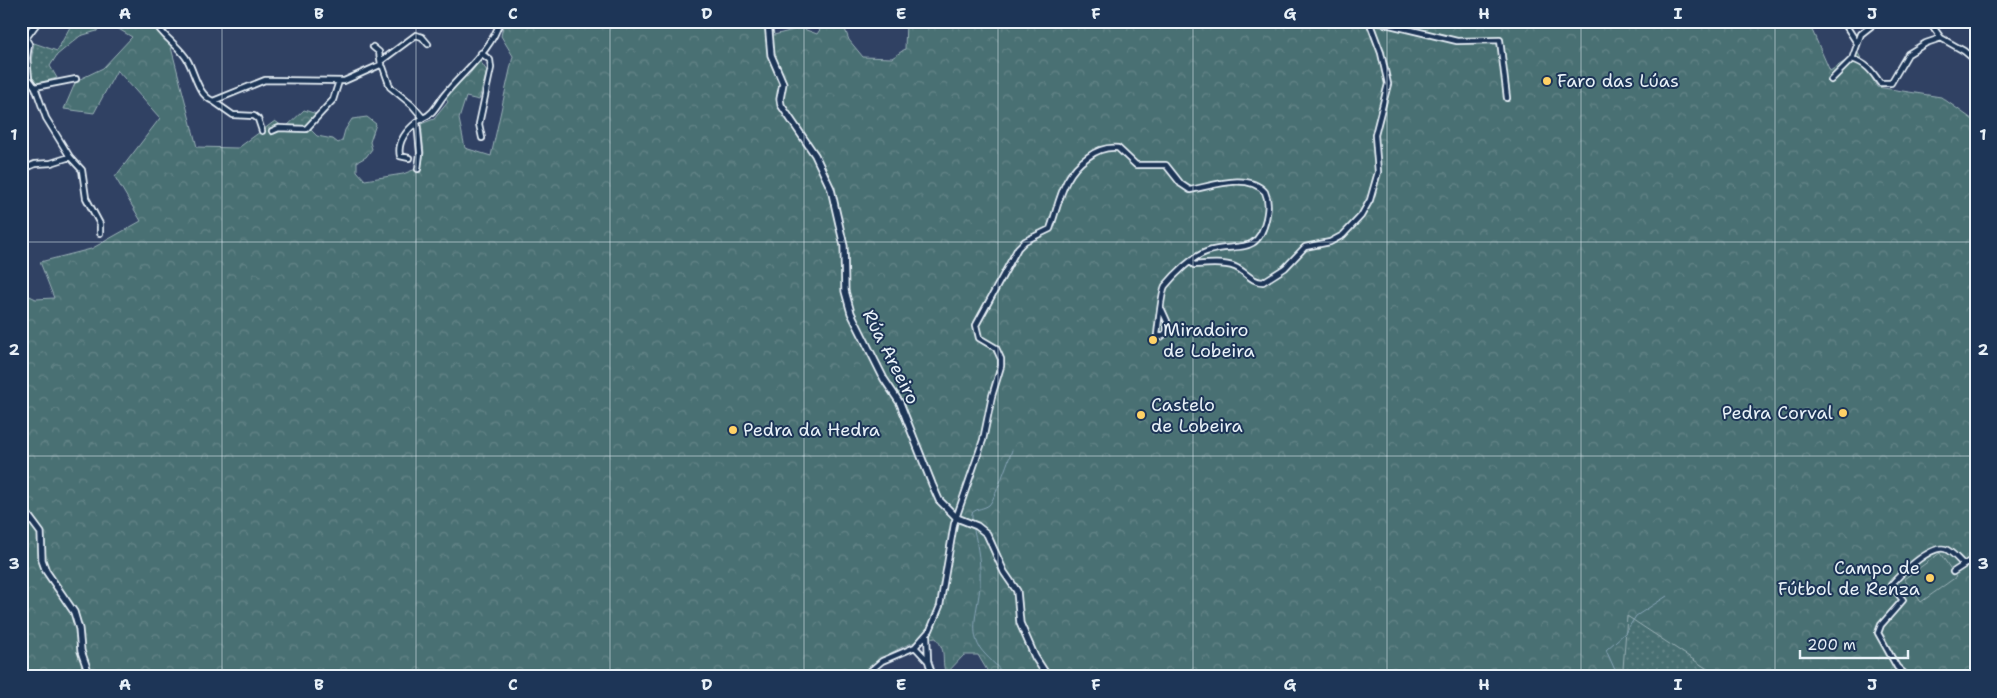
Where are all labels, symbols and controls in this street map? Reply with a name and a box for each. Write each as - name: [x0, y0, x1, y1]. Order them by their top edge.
- text: A: [119, 3, 131, 24]
- text: B: [314, 3, 324, 24]
- text: C: [508, 3, 518, 24]
- text: D: [701, 3, 713, 24]
- text: E: [896, 3, 906, 24]
- text: F: [1091, 3, 1101, 24]
- text: G: [1284, 3, 1297, 24]
- text: H: [1478, 3, 1490, 24]
- text: I: [1674, 3, 1683, 24]
- text: J: [1867, 3, 1877, 24]
- place label: Faro das Lúas: [1557, 69, 1679, 93]
- marker: Faro das Lúas: [1541, 75, 1553, 87]
- text: 1: [10, 124, 18, 145]
- text: 1: [1979, 124, 1987, 145]
- street label: Rúa Areeiro: [857, 306, 925, 408]
- place label: Miradoiro de Lobeira: [1163, 318, 1255, 363]
- marker: Miradoiro de Lobeira: [1147, 334, 1159, 346]
- text: 2: [8, 339, 20, 360]
- text: 2: [1977, 339, 1989, 360]
- place label: Castelo de Lobeira: [1151, 393, 1243, 438]
- place label: Pedra Corval: [1722, 401, 1834, 425]
- marker: Pedra Corval: [1837, 407, 1849, 419]
- marker: Castelo de Lobeira: [1135, 409, 1147, 421]
- place label: Pedra da Hedra: [743, 418, 880, 442]
- marker: Pedra da Hedra: [727, 424, 739, 436]
- text: 3: [8, 553, 20, 574]
- text: 3: [1977, 553, 1989, 574]
- place label: Campo de Fútbol de Renza: [1778, 556, 1920, 601]
- marker: Campo de Fútbol de Renza: [1924, 572, 1936, 584]
- scale bar: [1800, 628, 1907, 660]
- text: 200 m: [1807, 635, 1856, 655]
- text: A: [119, 674, 131, 695]
- text: B: [314, 674, 324, 695]
- text: C: [508, 674, 518, 695]
- text: D: [701, 674, 713, 695]
- text: E: [896, 674, 906, 695]
- text: F: [1091, 674, 1101, 695]
- text: G: [1284, 674, 1297, 695]
- text: H: [1478, 674, 1490, 695]
- text: I: [1674, 674, 1683, 695]
- text: J: [1867, 674, 1877, 695]

